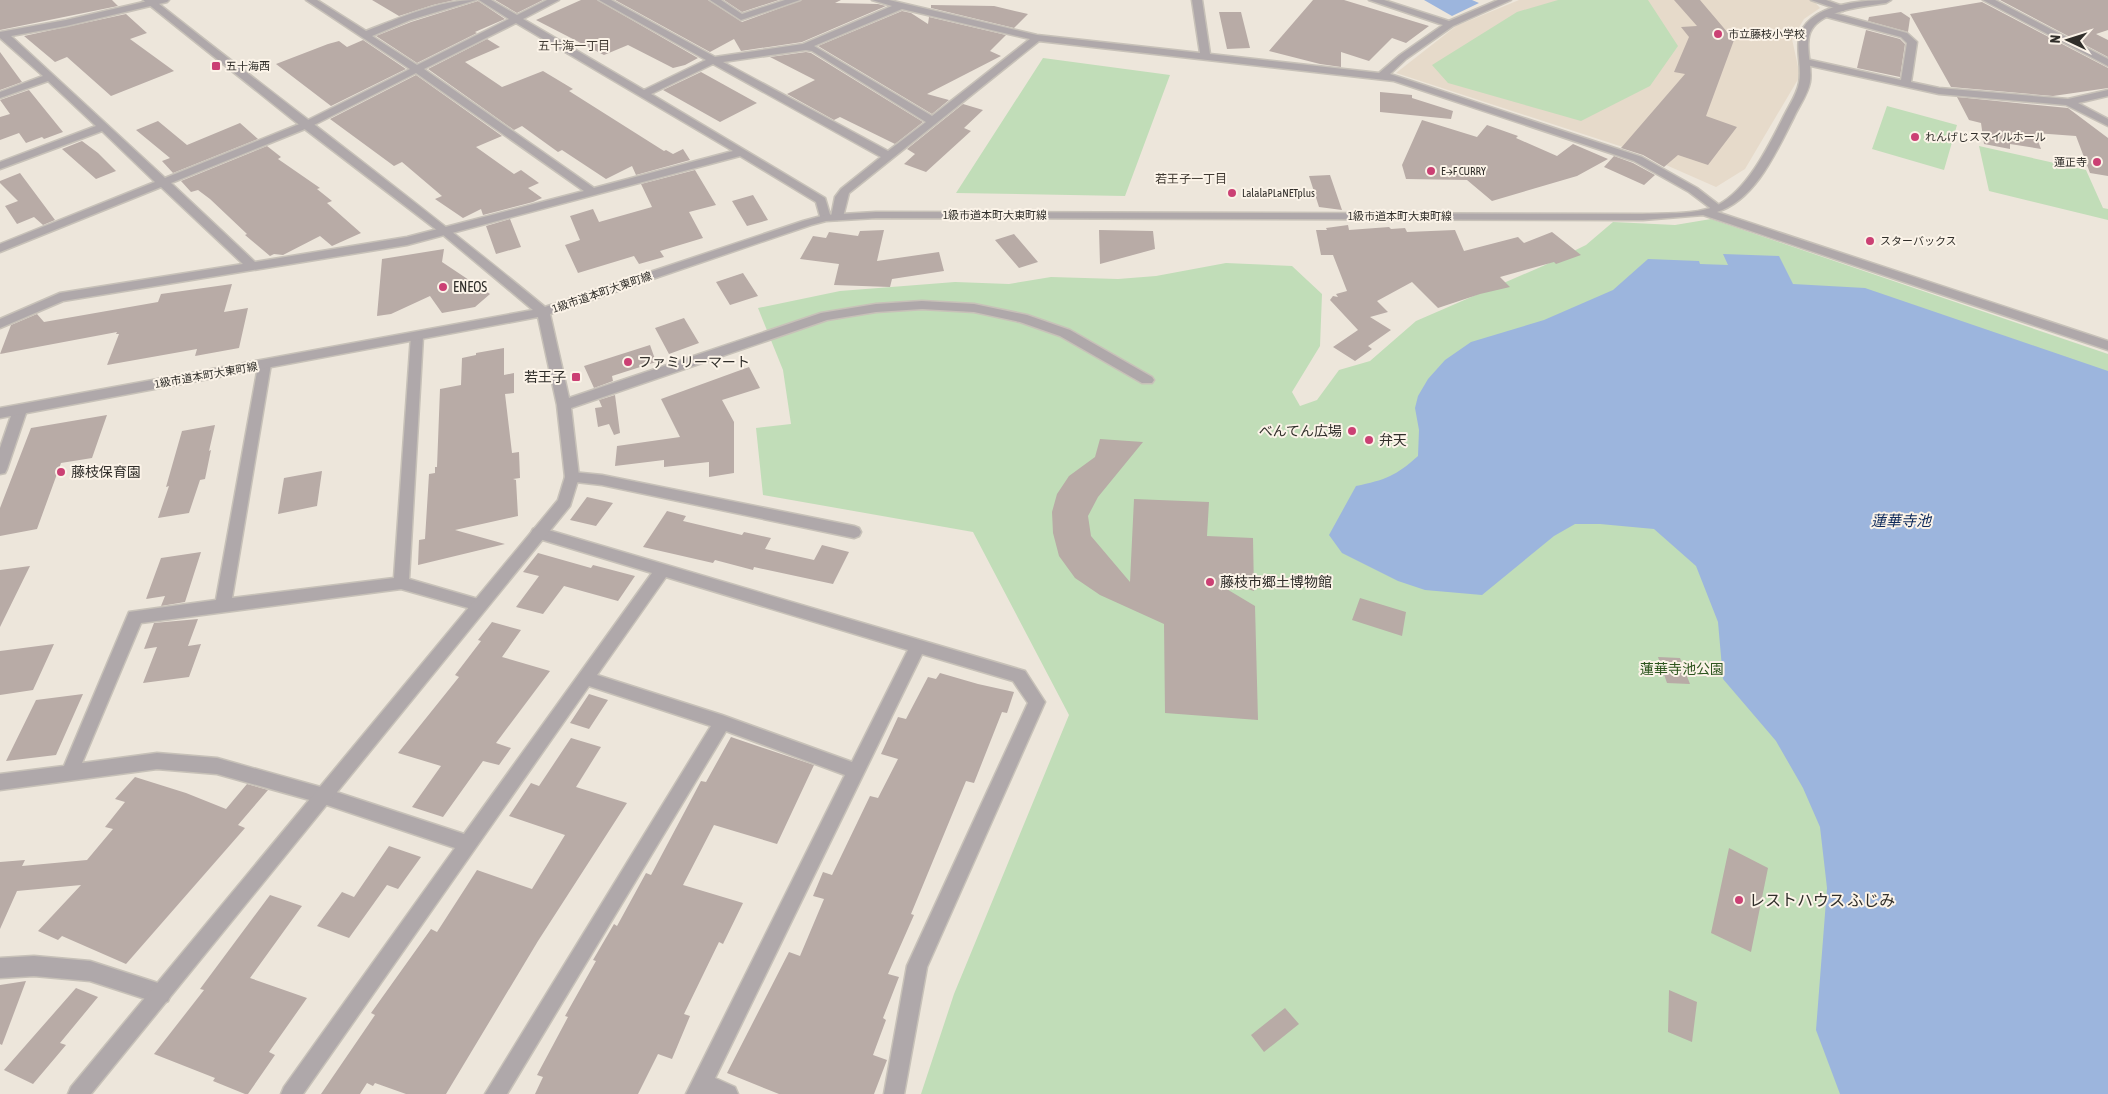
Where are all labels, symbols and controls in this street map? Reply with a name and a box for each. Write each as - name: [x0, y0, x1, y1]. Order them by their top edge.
- north arrow: [2043, 15, 2093, 65]
- marker: 市立藤枝小学校: [1712, 28, 1724, 40]
- place label: 市立藤枝小学校: [1728, 28, 1805, 40]
- text: N: [2047, 34, 2063, 44]
- district label: 五十海一丁目: [538, 39, 610, 53]
- marker: 五十海西: [210, 60, 222, 72]
- place label: 五十海西: [226, 60, 270, 72]
- marker: れんげじスマイルホール: [1909, 131, 1921, 143]
- place label: れんげじスマイルホール: [1925, 131, 2046, 143]
- place label: 蓮正寺: [2054, 156, 2087, 168]
- marker: 蓮正寺: [2091, 156, 2103, 168]
- marker: E→F CURRY: [1425, 165, 1437, 177]
- place label: E→F CURRY: [1441, 165, 1486, 177]
- district label: 若王子一丁目: [1155, 172, 1227, 186]
- marker: LalalaPLaNETplus: [1226, 187, 1238, 199]
- place label: LalalaPLaNETplus: [1242, 187, 1315, 199]
- street label: 1級市道本町大東町線: [943, 209, 1047, 221]
- street label: 1級市道本町大東町線: [1348, 210, 1452, 222]
- marker: スターバックス: [1864, 235, 1876, 247]
- place label: スターバックス: [1880, 235, 1957, 247]
- street label: 1級市道本町大東町線: [551, 269, 653, 315]
- place label: ENEOS: [453, 279, 487, 295]
- marker: ENEOS: [437, 281, 449, 293]
- place label: ファミリーマート: [638, 354, 750, 370]
- marker: ファミリーマート: [622, 356, 634, 368]
- street label: 1級市道本町大東町線: [154, 360, 258, 390]
- place label: 若王子: [524, 369, 566, 385]
- marker: 若王子: [570, 371, 582, 383]
- place label: べんてん広場: [1259, 423, 1342, 439]
- marker: べんてん広場: [1346, 425, 1358, 437]
- place label: 弁天: [1379, 432, 1407, 448]
- marker: 弁天: [1363, 434, 1375, 446]
- place label: 藤枝保育園: [71, 464, 141, 480]
- marker: 藤枝保育園: [55, 466, 67, 478]
- water label: 蓮華寺池: [1871, 512, 1933, 529]
- place label: 藤枝市郷土博物館: [1220, 574, 1332, 590]
- marker: 藤枝市郷土博物館: [1204, 576, 1216, 588]
- park label: 蓮華寺池公園: [1640, 661, 1724, 677]
- place label: レストハウス ふじみ: [1749, 891, 1895, 909]
- marker: レストハウス ふじみ: [1733, 894, 1745, 906]

